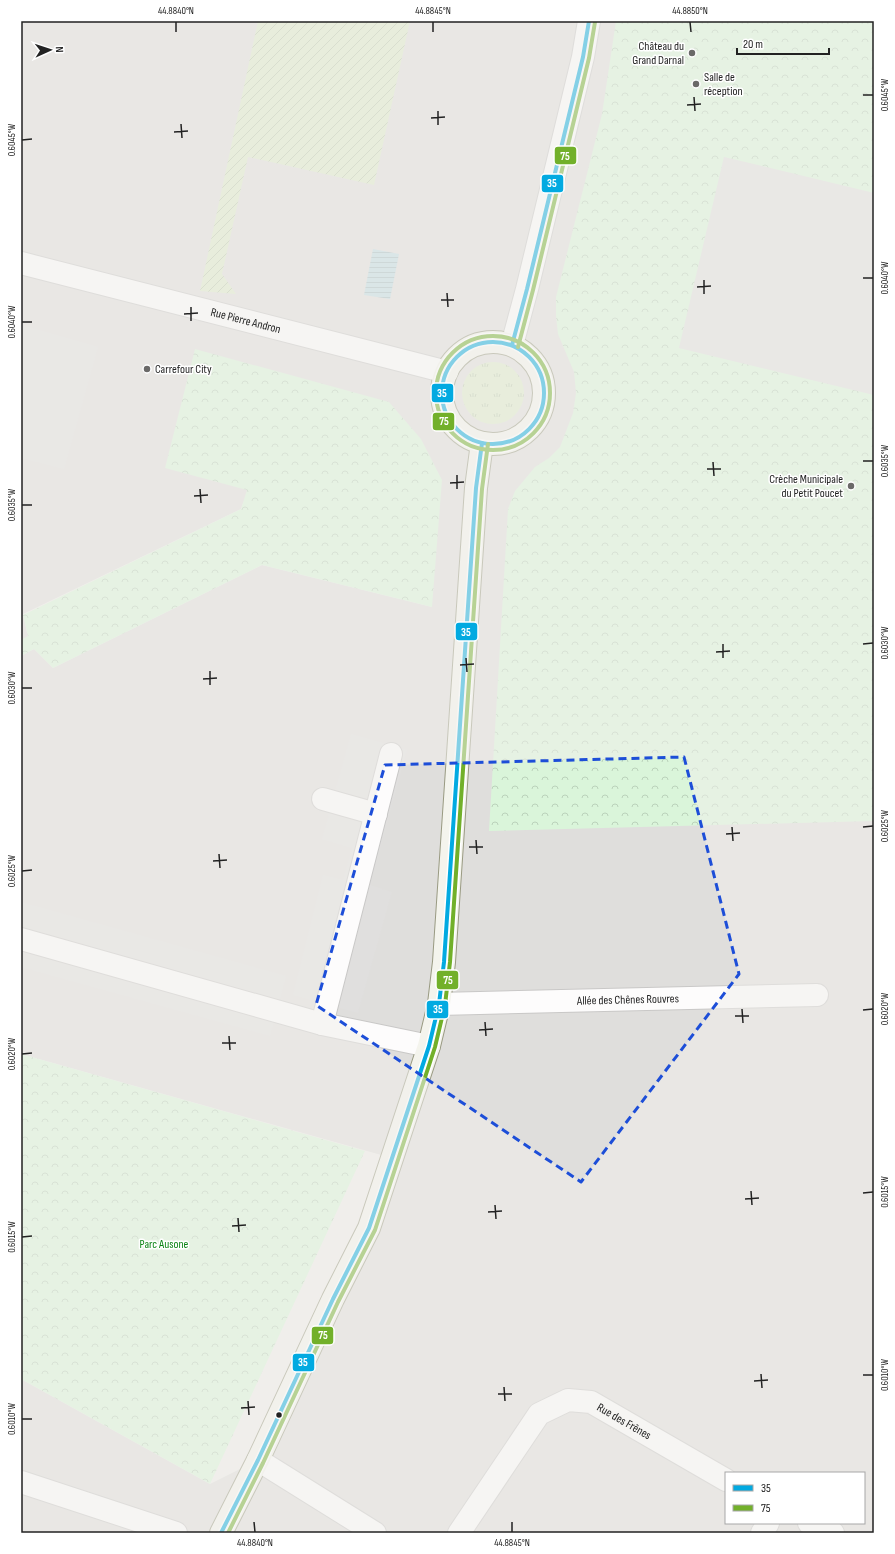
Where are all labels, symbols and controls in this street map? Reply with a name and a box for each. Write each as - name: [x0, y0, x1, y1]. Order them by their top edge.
- text: 44.8840°N: [158, 5, 194, 17]
- text: 44.8845°N: [415, 5, 451, 17]
- text: 44.8850°N: [672, 5, 708, 17]
- north arrow: [30, 30, 70, 70]
- scale bar: [737, 30, 829, 56]
- text: 20 m: [743, 37, 763, 52]
- place label: Château du Grand Darnal: [632, 39, 684, 68]
- text: N: [53, 46, 66, 53]
- marker: Château du Grand Darnal: [687, 48, 697, 58]
- place label: Salle de réception: [704, 70, 743, 99]
- text: 0.6045°W: [879, 78, 891, 111]
- marker: Salle de réception: [691, 79, 701, 89]
- text: 0.6045°W: [6, 123, 18, 156]
- line badge: 75: [554, 146, 577, 165]
- text: 75: [560, 150, 570, 163]
- line badge: 35: [541, 174, 564, 193]
- text: 35: [547, 177, 557, 190]
- text: 0.6040°W: [879, 261, 891, 294]
- street label: Rue Pierre Andron: [209, 304, 282, 337]
- text: 0.6040°W: [6, 305, 18, 338]
- place label: Carrefour City: [155, 362, 212, 377]
- marker: Carrefour City: [142, 364, 152, 374]
- line badge: 35: [431, 383, 454, 403]
- text: 35: [437, 387, 447, 400]
- line badge: 75: [432, 412, 455, 431]
- text: 75: [439, 415, 449, 428]
- text: 0.6035°W: [879, 444, 891, 477]
- place label: Crèche Municipale du Petit Poucet: [769, 472, 843, 501]
- marker: Crèche Municipale du Petit Poucet: [846, 481, 856, 491]
- text: 0.6035°W: [6, 488, 18, 521]
- line badge: 35: [455, 622, 478, 641]
- text: 35: [461, 626, 471, 639]
- text: 0.6030°W: [879, 626, 891, 659]
- text: 0.6030°W: [6, 671, 18, 704]
- text: 0.6025°W: [879, 809, 891, 842]
- text: 0.6025°W: [6, 854, 18, 887]
- line badge: 75: [436, 970, 459, 990]
- text: 75: [443, 974, 453, 987]
- street label: Allée des Chênes Rouvres: [576, 991, 679, 1008]
- text: 0.6020°W: [879, 992, 891, 1025]
- line badge: 35: [426, 1000, 449, 1019]
- text: 35: [433, 1003, 443, 1016]
- text: 0.6020°W: [6, 1037, 18, 1070]
- text: 0.6015°W: [879, 1176, 891, 1208]
- text: 0.6015°W: [6, 1221, 18, 1253]
- park label: Parc Ausone: [140, 1237, 189, 1252]
- line badge: 75: [311, 1326, 334, 1345]
- text: 75: [318, 1329, 328, 1342]
- line badge: 35: [292, 1353, 315, 1372]
- text: 35: [298, 1356, 308, 1369]
- text: 0.6010°W: [879, 1358, 891, 1391]
- street label: Rue des Frênes: [594, 1400, 654, 1443]
- text: 0.6010°W: [6, 1402, 18, 1435]
- unlabelled marker: [274, 1410, 284, 1420]
- legend: [725, 1472, 865, 1524]
- text: 35: [761, 1481, 771, 1496]
- text: 75: [761, 1501, 771, 1516]
- text: 44.8840°N: [237, 1537, 273, 1549]
- text: 44.8845°N: [494, 1537, 530, 1549]

